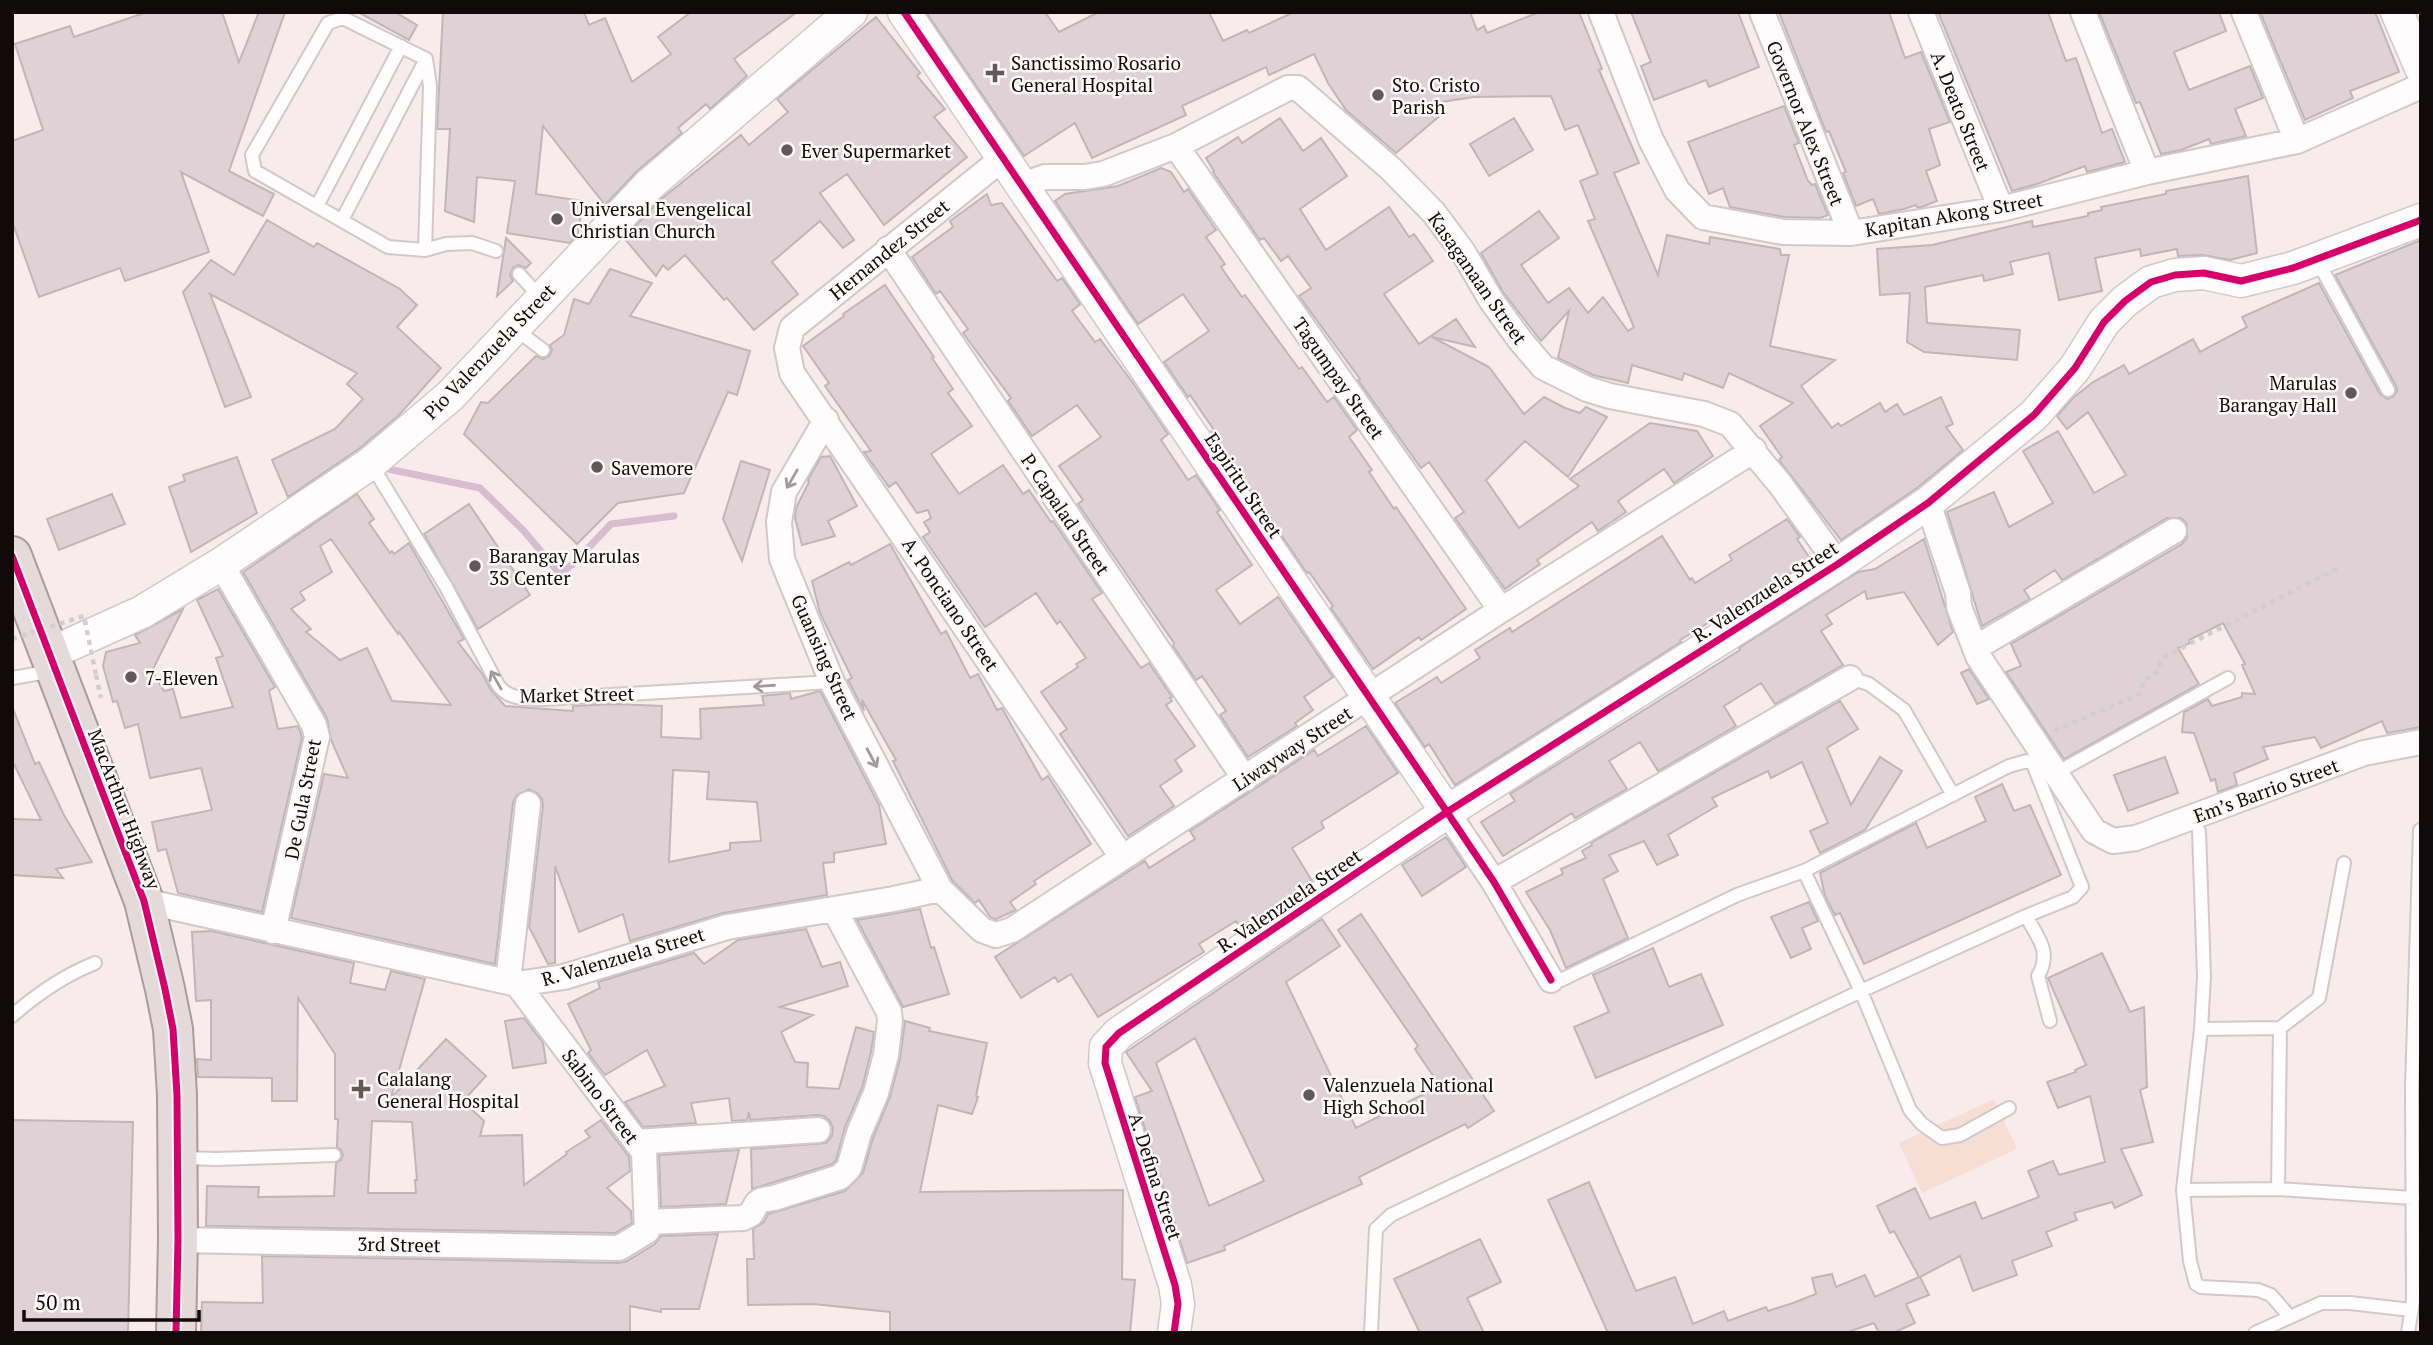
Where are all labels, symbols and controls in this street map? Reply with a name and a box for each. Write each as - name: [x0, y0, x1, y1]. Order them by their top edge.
- street label: Governor Alex Street: [1761, 37, 1851, 209]
- street label: A. Deato Street: [1926, 47, 1996, 175]
- place label: Sanctissimo Rosario General Hospital: [1011, 50, 1181, 97]
- marker: Sanctissimo Rosario General Hospital: [985, 63, 1005, 83]
- place label: Sto. Cristo Parish: [1392, 72, 1480, 119]
- marker: Sto. Cristo Parish: [1370, 87, 1386, 103]
- place label: Ever Supermarket: [801, 138, 951, 163]
- marker: Ever Supermarket: [779, 142, 795, 158]
- street label: Kapitan Akong Street: [1863, 186, 2045, 242]
- street label: Hernandez Street: [824, 193, 954, 305]
- place label: Universal Evengelical Christian Church: [571, 196, 751, 243]
- street label: Kasaganaan Street: [1423, 207, 1533, 349]
- marker: Universal Evengelical Christian Church: [549, 211, 565, 227]
- street label: Pio Valenzuela Street: [418, 278, 560, 424]
- street label: Tagumpay Street: [1288, 312, 1390, 444]
- place label: Marulas Barangay Hall: [2219, 370, 2337, 417]
- marker: Marulas Barangay Hall: [2343, 385, 2359, 401]
- street label: Espiritu Street: [1200, 427, 1288, 543]
- street label: P. Capalad Street: [1016, 448, 1116, 580]
- place label: Savemore: [611, 455, 693, 480]
- marker: Savemore: [589, 459, 605, 475]
- one-way arrow: [784, 468, 798, 488]
- street label: A. Ponciano Street: [897, 532, 1005, 676]
- street label: R. Valenzuela Street: [1687, 535, 1843, 647]
- place label: Barangay Marulas 3S Center: [489, 543, 640, 590]
- marker: Barangay Marulas 3S Center: [467, 558, 483, 574]
- street label: Guansing Street: [786, 590, 864, 724]
- place label: 7-Eleven: [145, 665, 218, 690]
- marker: 7-Eleven: [123, 669, 139, 685]
- one-way arrow: [489, 671, 503, 691]
- street label: Market Street: [519, 680, 635, 708]
- one-way arrow: [753, 680, 776, 693]
- street label: Liwayway Street: [1227, 700, 1357, 796]
- street label: MacArthur Highway: [83, 725, 167, 893]
- street label: De Gula Street: [278, 737, 326, 861]
- one-way arrow: [865, 747, 879, 767]
- street label: Em’s Barrio Street: [2190, 752, 2342, 828]
- street label: R. Valenzuela Street: [1212, 842, 1366, 958]
- street label: R. Valenzuela Street: [538, 921, 708, 991]
- street label: Sabino Street: [557, 1043, 645, 1149]
- place label: Calalang General Hospital: [377, 1066, 519, 1113]
- place label: Valenzuela National High School: [1323, 1072, 1494, 1119]
- marker: Calalang General Hospital: [351, 1079, 371, 1099]
- marker: Valenzuela National High School: [1301, 1087, 1317, 1103]
- street label: A. Defina Street: [1124, 1109, 1188, 1243]
- street label: 3rd Street: [357, 1231, 441, 1257]
- scale bar: [24, 1278, 200, 1322]
- text: 50 m: [35, 1288, 81, 1316]

